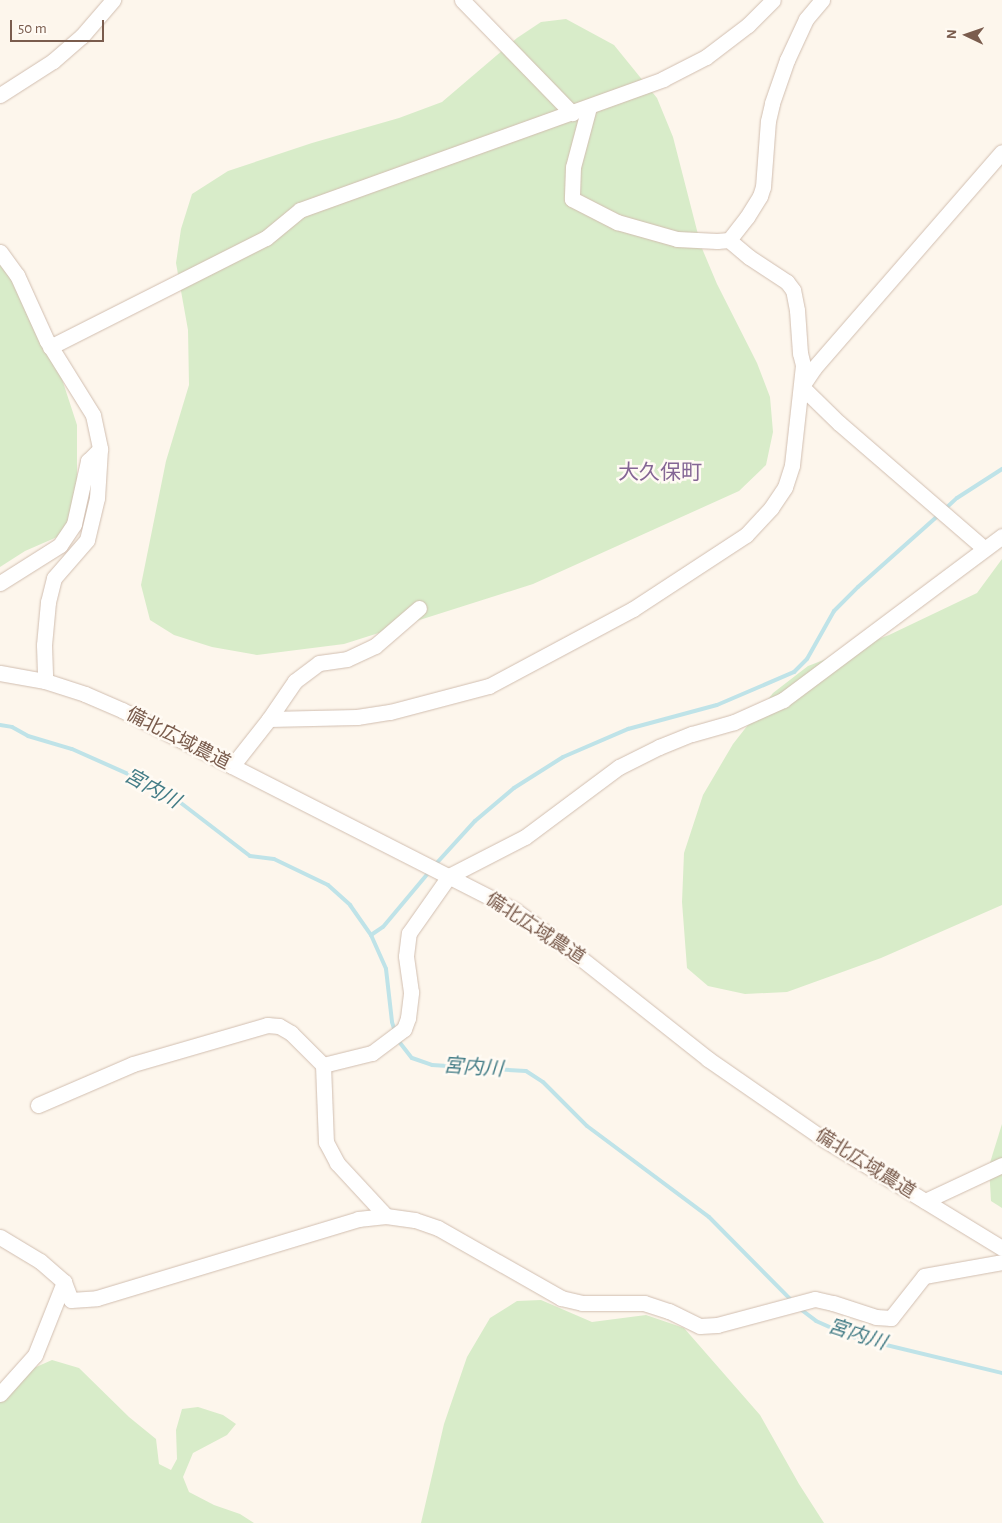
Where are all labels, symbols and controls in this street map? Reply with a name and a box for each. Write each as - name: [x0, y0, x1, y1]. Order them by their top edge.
- scale bar: [12, 10, 106, 42]
- north arrow: [942, 10, 992, 60]
- text: 50 m: [18, 21, 47, 36]
- text: N: [945, 29, 959, 39]
- district label: 大久保町: [618, 460, 702, 486]
- street label: 備北広域農道: [122, 703, 234, 775]
- water label: 宮内川: [120, 764, 184, 814]
- street label: 備北広域農道: [481, 888, 589, 970]
- water label: 宮内川: [442, 1054, 504, 1082]
- street label: 備北広域農道: [811, 1124, 919, 1204]
- water label: 宮内川: [825, 1314, 889, 1356]

